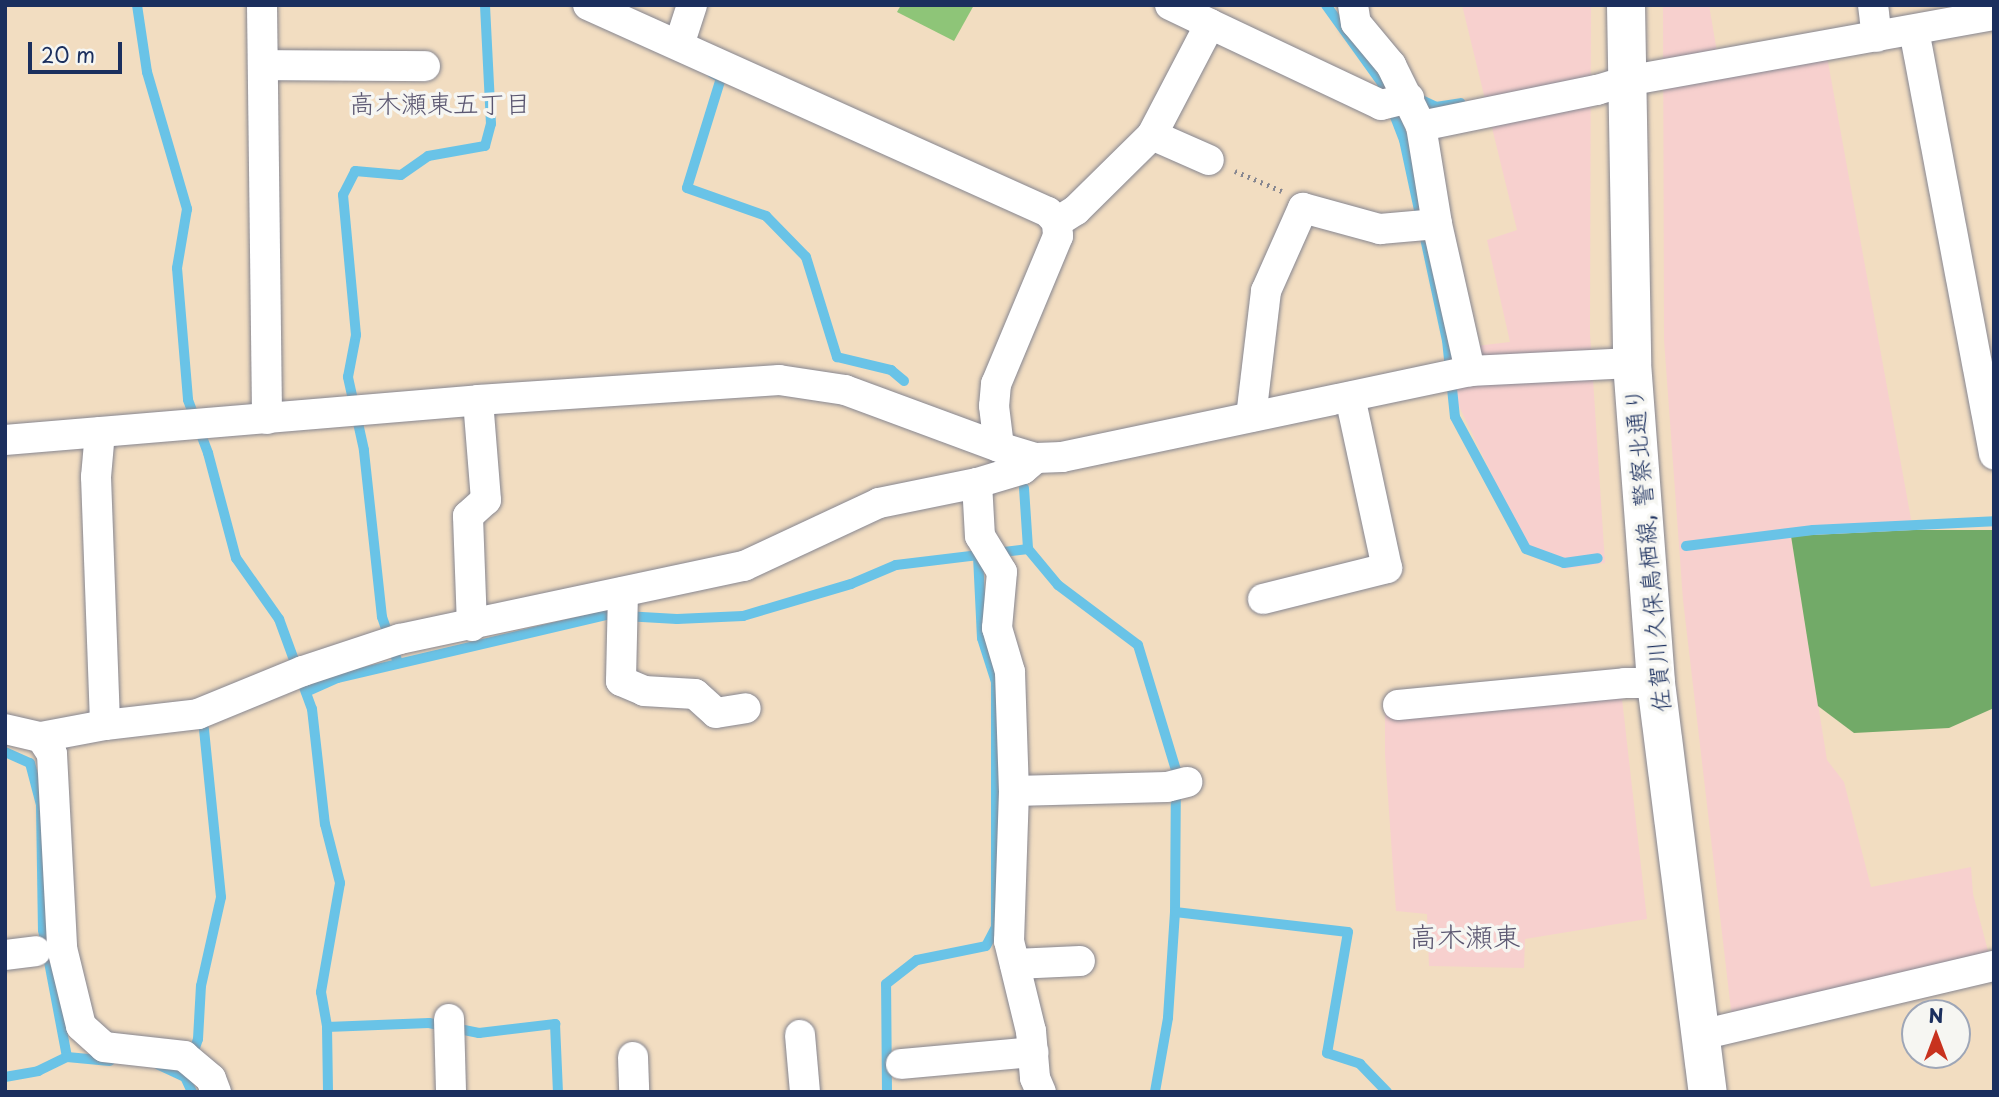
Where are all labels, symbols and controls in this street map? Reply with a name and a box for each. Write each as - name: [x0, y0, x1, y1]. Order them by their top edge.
- scale bar: [32, 28, 126, 72]
- text: 20 m: [41, 38, 95, 70]
- district label: 高木瀬東五丁目: [349, 87, 531, 119]
- street label: 佐賀川久保鳥栖線, 警察北通り: [1618, 386, 1676, 714]
- district label: 高木瀬東: [1409, 919, 1521, 953]
- north arrow: [1901, 999, 1971, 1069]
- text: N: [1928, 1001, 1944, 1029]

